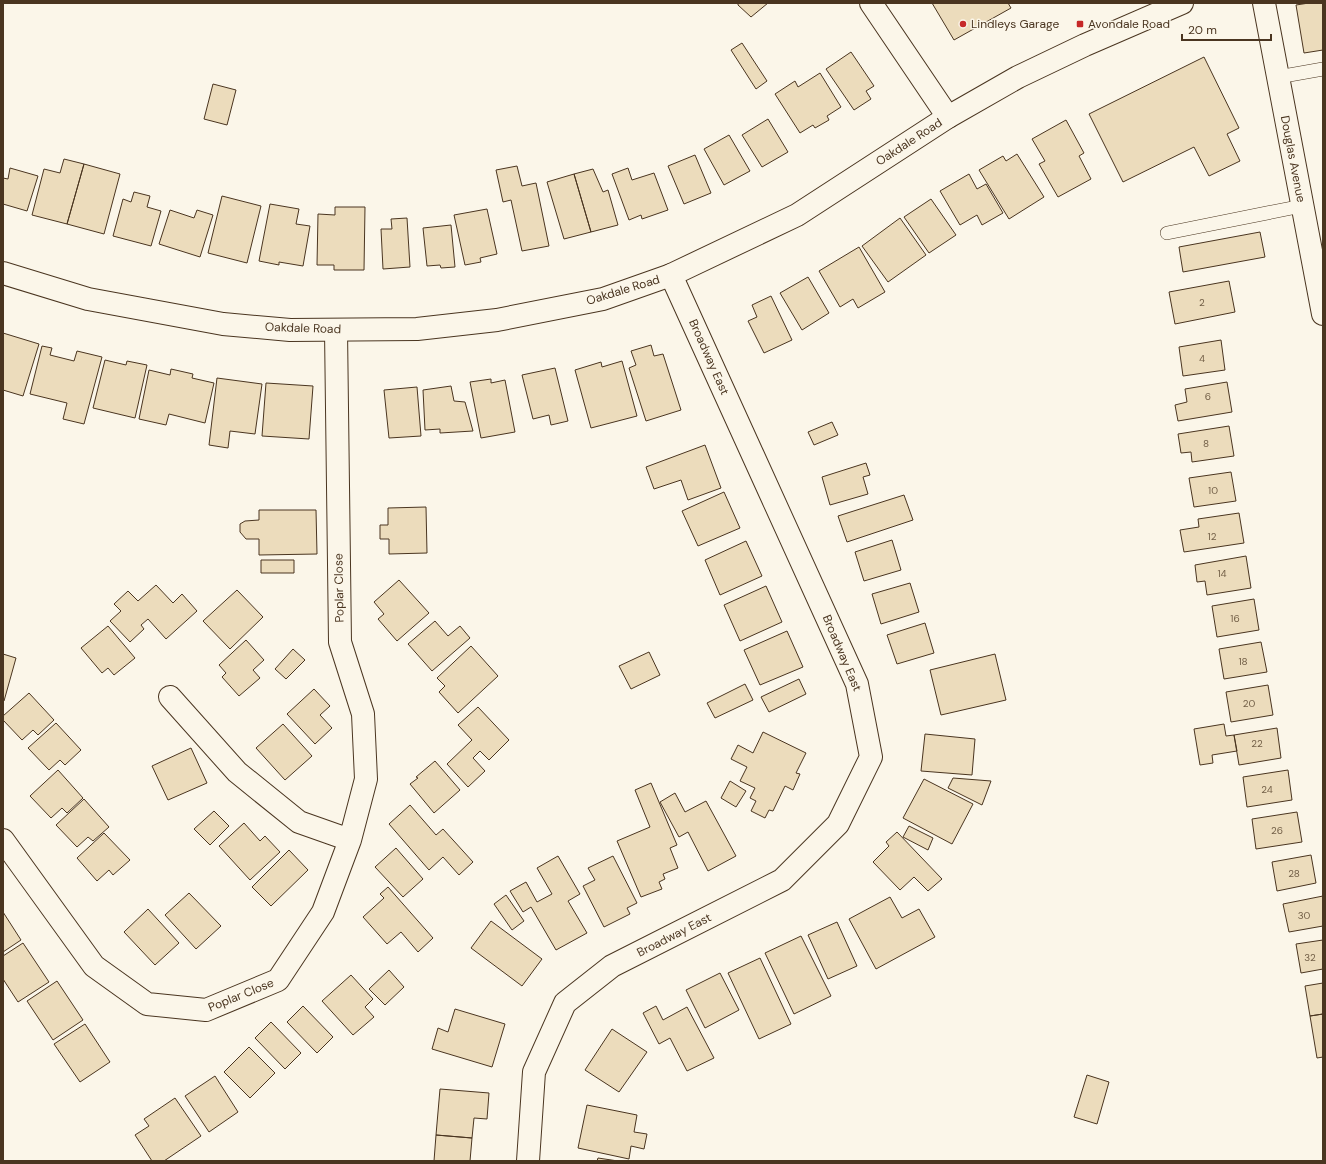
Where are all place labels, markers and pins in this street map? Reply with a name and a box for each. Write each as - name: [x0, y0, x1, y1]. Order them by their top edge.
- place label: Lindleys Garage: [971, 16, 1059, 32]
- place label: Avondale Road: [1088, 16, 1170, 32]
- marker: Lindleys Garage: [958, 19, 968, 29]
- marker: Avondale Road: [1075, 19, 1085, 29]

